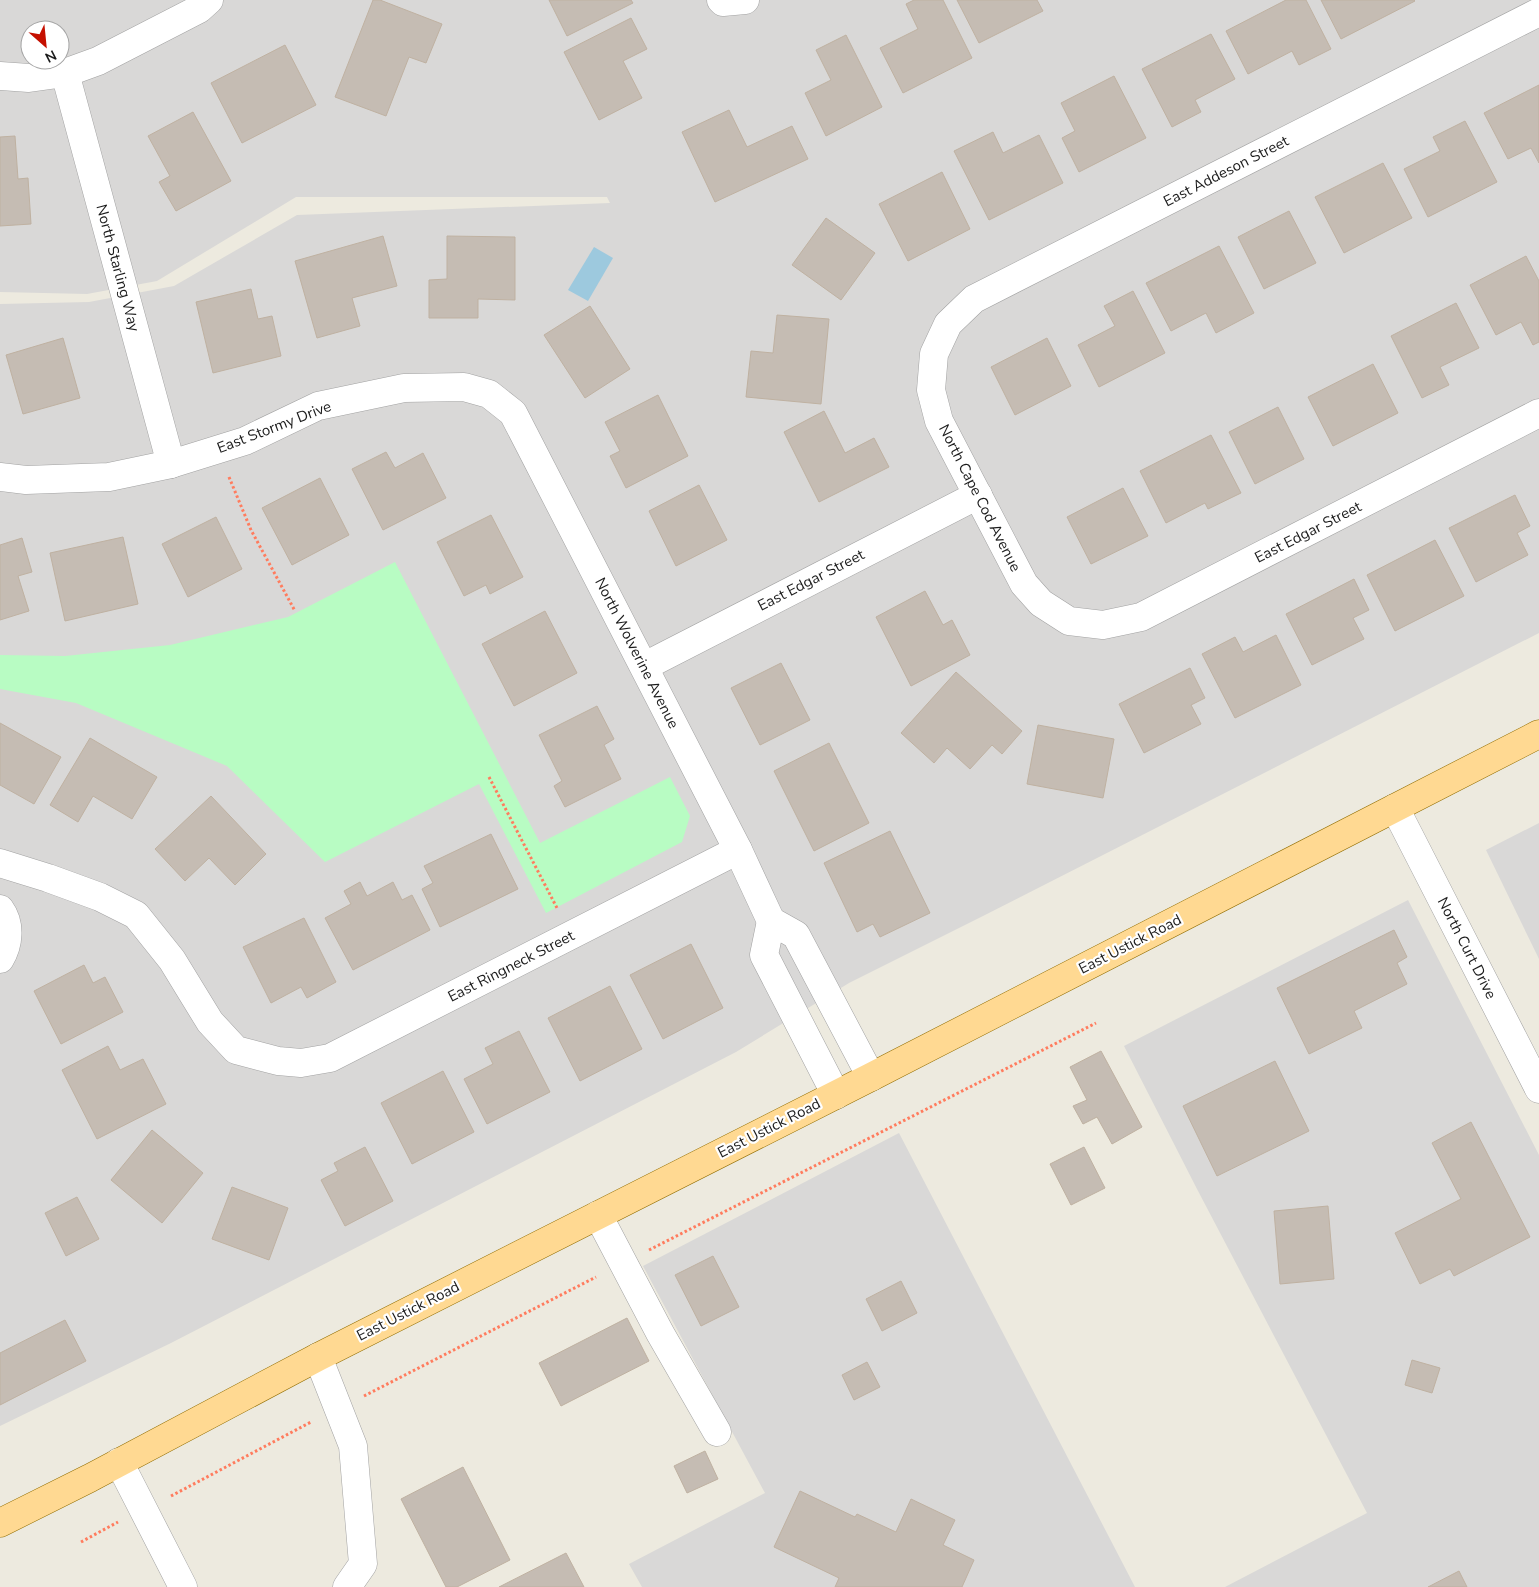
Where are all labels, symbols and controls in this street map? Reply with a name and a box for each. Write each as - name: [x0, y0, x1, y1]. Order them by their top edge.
- north arrow: [20, 20, 70, 70]
- text: N: [42, 45, 60, 67]
- street label: East Addeson Street: [1160, 130, 1293, 211]
- street label: North Starling Way: [91, 202, 145, 334]
- street label: East Stormy Drive: [214, 396, 334, 458]
- street label: North Cape Cod Avenue: [934, 421, 1026, 575]
- street label: East Edgar Street: [1251, 496, 1365, 568]
- street label: East Edgar Street: [754, 544, 868, 616]
- street label: North Wolverine Avenue: [590, 574, 684, 732]
- street label: North Curt Drive: [1433, 894, 1501, 1002]
- street label: East Ustick Road: [1075, 909, 1185, 979]
- street label: East Ringneck Street: [444, 925, 578, 1007]
- street label: East Ustick Road: [714, 1093, 824, 1163]
- street label: East Ustick Road: [353, 1276, 463, 1346]

